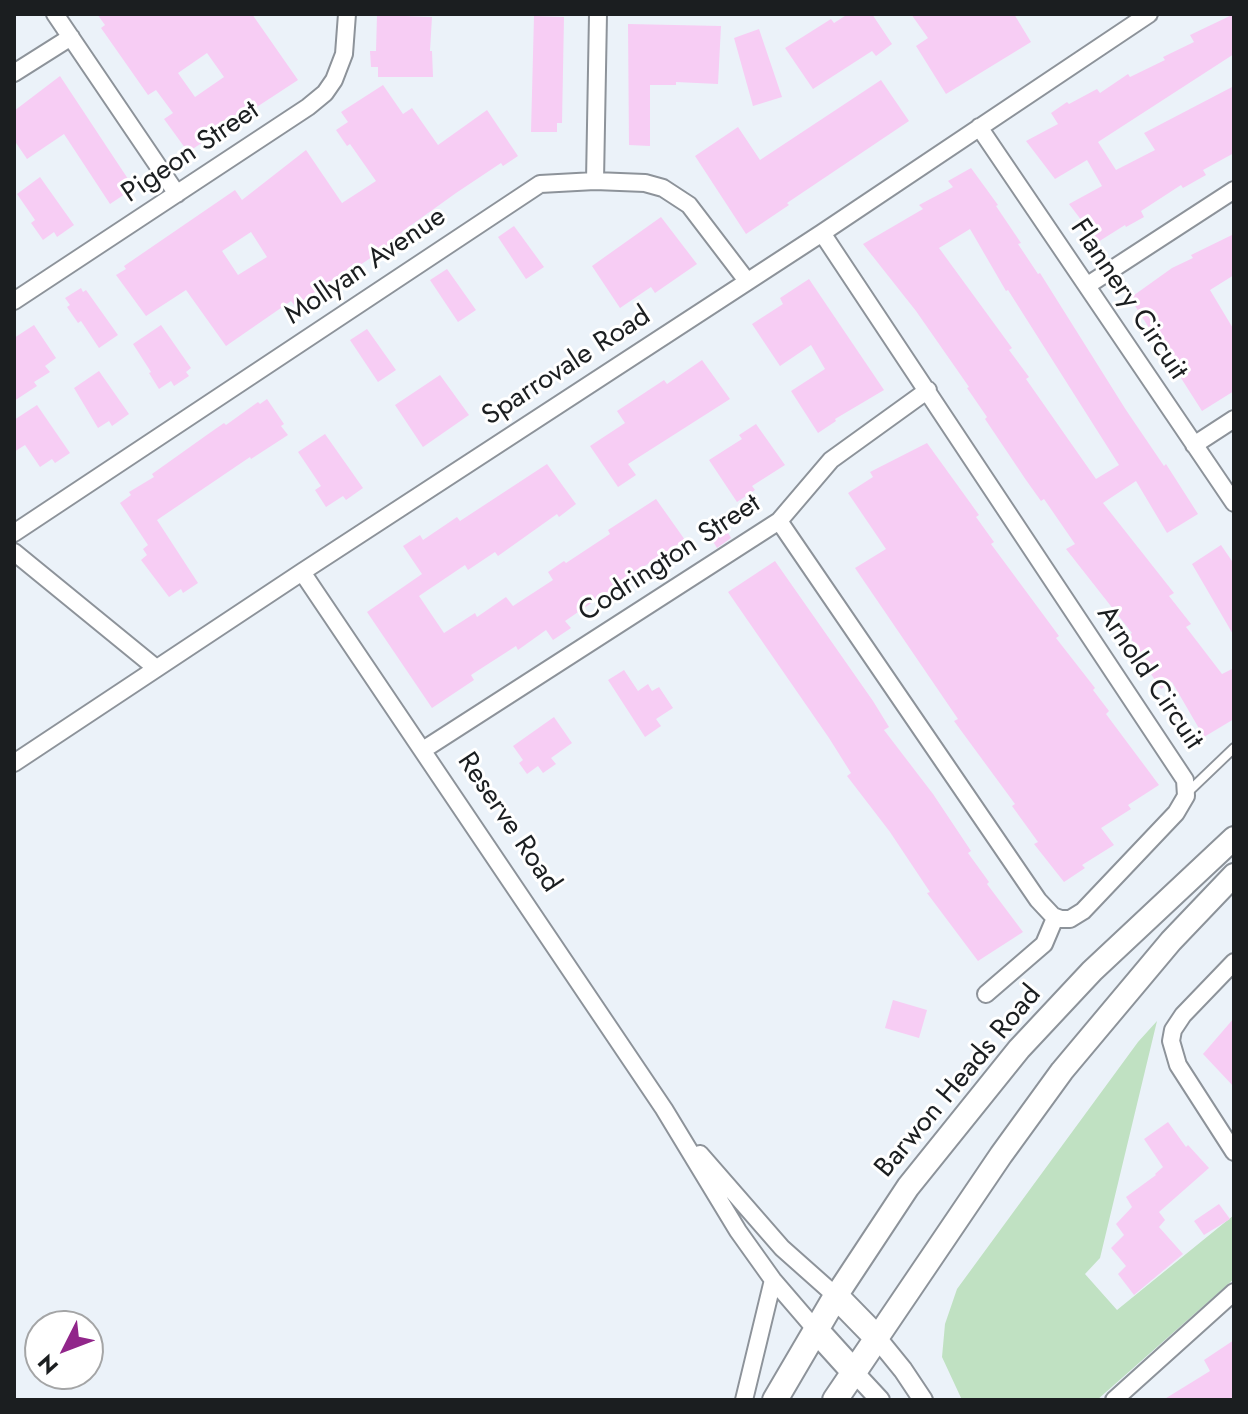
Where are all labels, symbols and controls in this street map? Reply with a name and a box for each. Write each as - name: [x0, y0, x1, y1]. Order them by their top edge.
- street label: Pigeon Street: [116, 95, 266, 211]
- street label: Mollyan Avenue: [279, 201, 453, 333]
- street label: Flannery Circuit: [1062, 213, 1194, 387]
- street label: Sparrovale Road: [477, 300, 657, 434]
- street label: Codrington Street: [573, 488, 767, 630]
- street label: Arnold Circuit: [1088, 600, 1210, 756]
- street label: Reserve Road: [449, 747, 567, 899]
- street label: Barwon Heads Road: [869, 979, 1049, 1185]
- north arrow: [24, 1310, 104, 1390]
- text: N: [30, 1348, 65, 1382]

